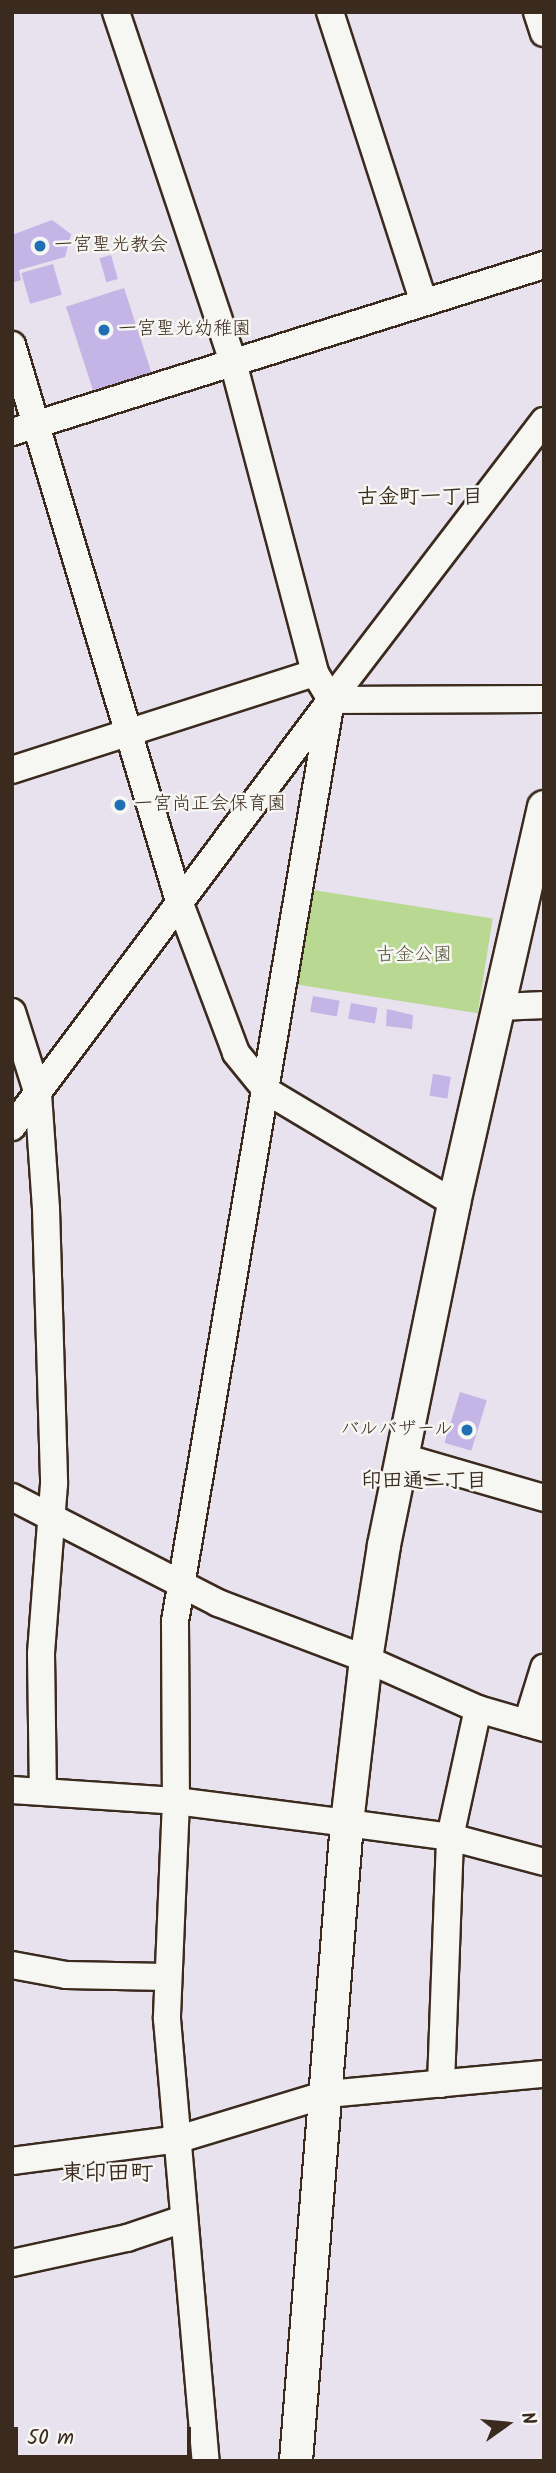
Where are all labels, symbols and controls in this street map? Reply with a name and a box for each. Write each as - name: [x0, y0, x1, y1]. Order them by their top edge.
- place label: 一宮聖光教会: [54, 235, 168, 257]
- marker: 一宮聖光教会: [32, 238, 48, 254]
- place label: 一宮聖光幼稚園: [118, 319, 251, 341]
- marker: 一宮聖光幼稚園: [96, 322, 112, 338]
- district label: 古金町一丁目: [357, 485, 483, 511]
- place label: 一宮尚正会保育園: [134, 794, 286, 816]
- marker: 一宮尚正会保育園: [112, 797, 128, 813]
- park label: 古金公園: [376, 945, 452, 967]
- place label: バルバザール: [339, 1419, 453, 1441]
- marker: バルバザール: [459, 1422, 475, 1438]
- district label: 印田通二丁目: [361, 1469, 487, 1495]
- district label: 東印田町: [61, 2160, 153, 2188]
- north arrow: [472, 2389, 542, 2459]
- text: N: [511, 2409, 543, 2428]
- scale bar: [18, 2414, 194, 2458]
- text: 50 m: [27, 2422, 74, 2455]

